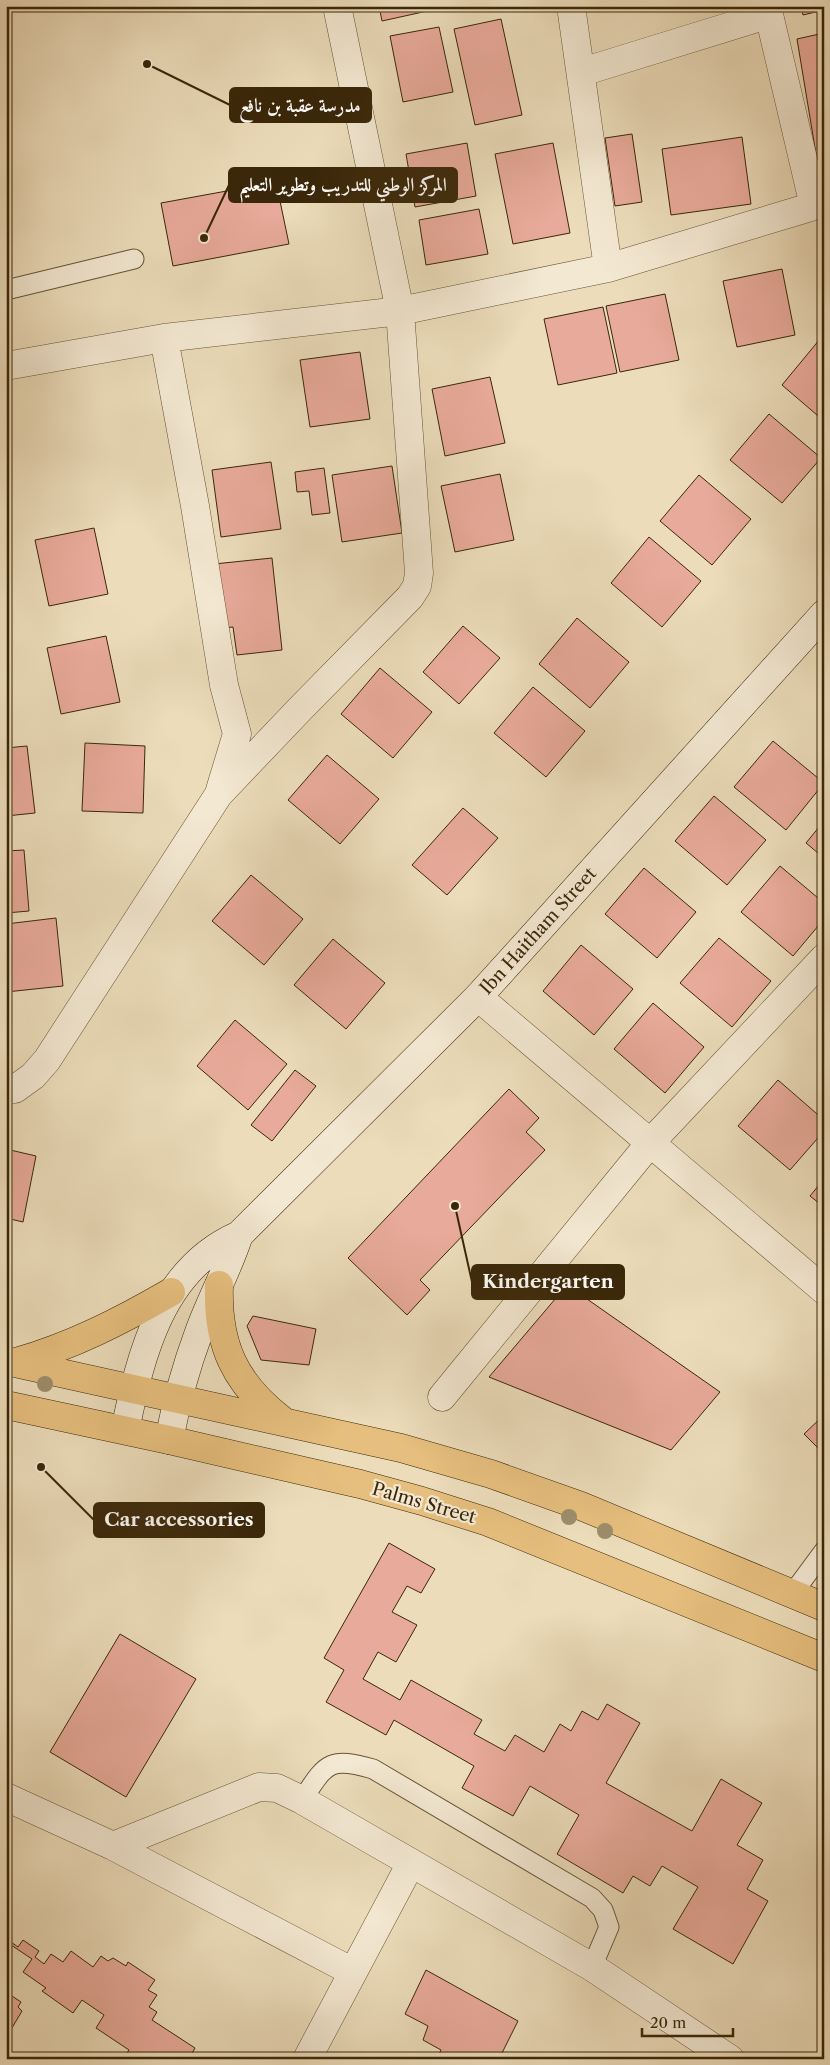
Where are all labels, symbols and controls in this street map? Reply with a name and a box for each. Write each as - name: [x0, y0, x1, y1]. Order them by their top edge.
- callout: مدرسة عقبة بن نافع: [230, 88, 371, 122]
- text: مدرسة عقبة بن نافع: [239, 94, 361, 123]
- callout: المركز الوطني للتدريب وتطوير التعليم: [229, 168, 457, 202]
- text: المركز الوطني للتدريب وتطوير التعليم: [239, 173, 447, 203]
- street label: Ibn Haitham Street: [475, 862, 601, 999]
- callout: Kindergarten: [472, 1265, 624, 1299]
- text: Kindergarten: [482, 1270, 614, 1293]
- street label: Palms Street: [370, 1478, 479, 1528]
- callout: Car accessories: [94, 1503, 264, 1537]
- text: Car accessories: [104, 1508, 254, 1531]
- scale bar: [642, 2005, 734, 2037]
- text: 20 m: [650, 2013, 686, 2032]

